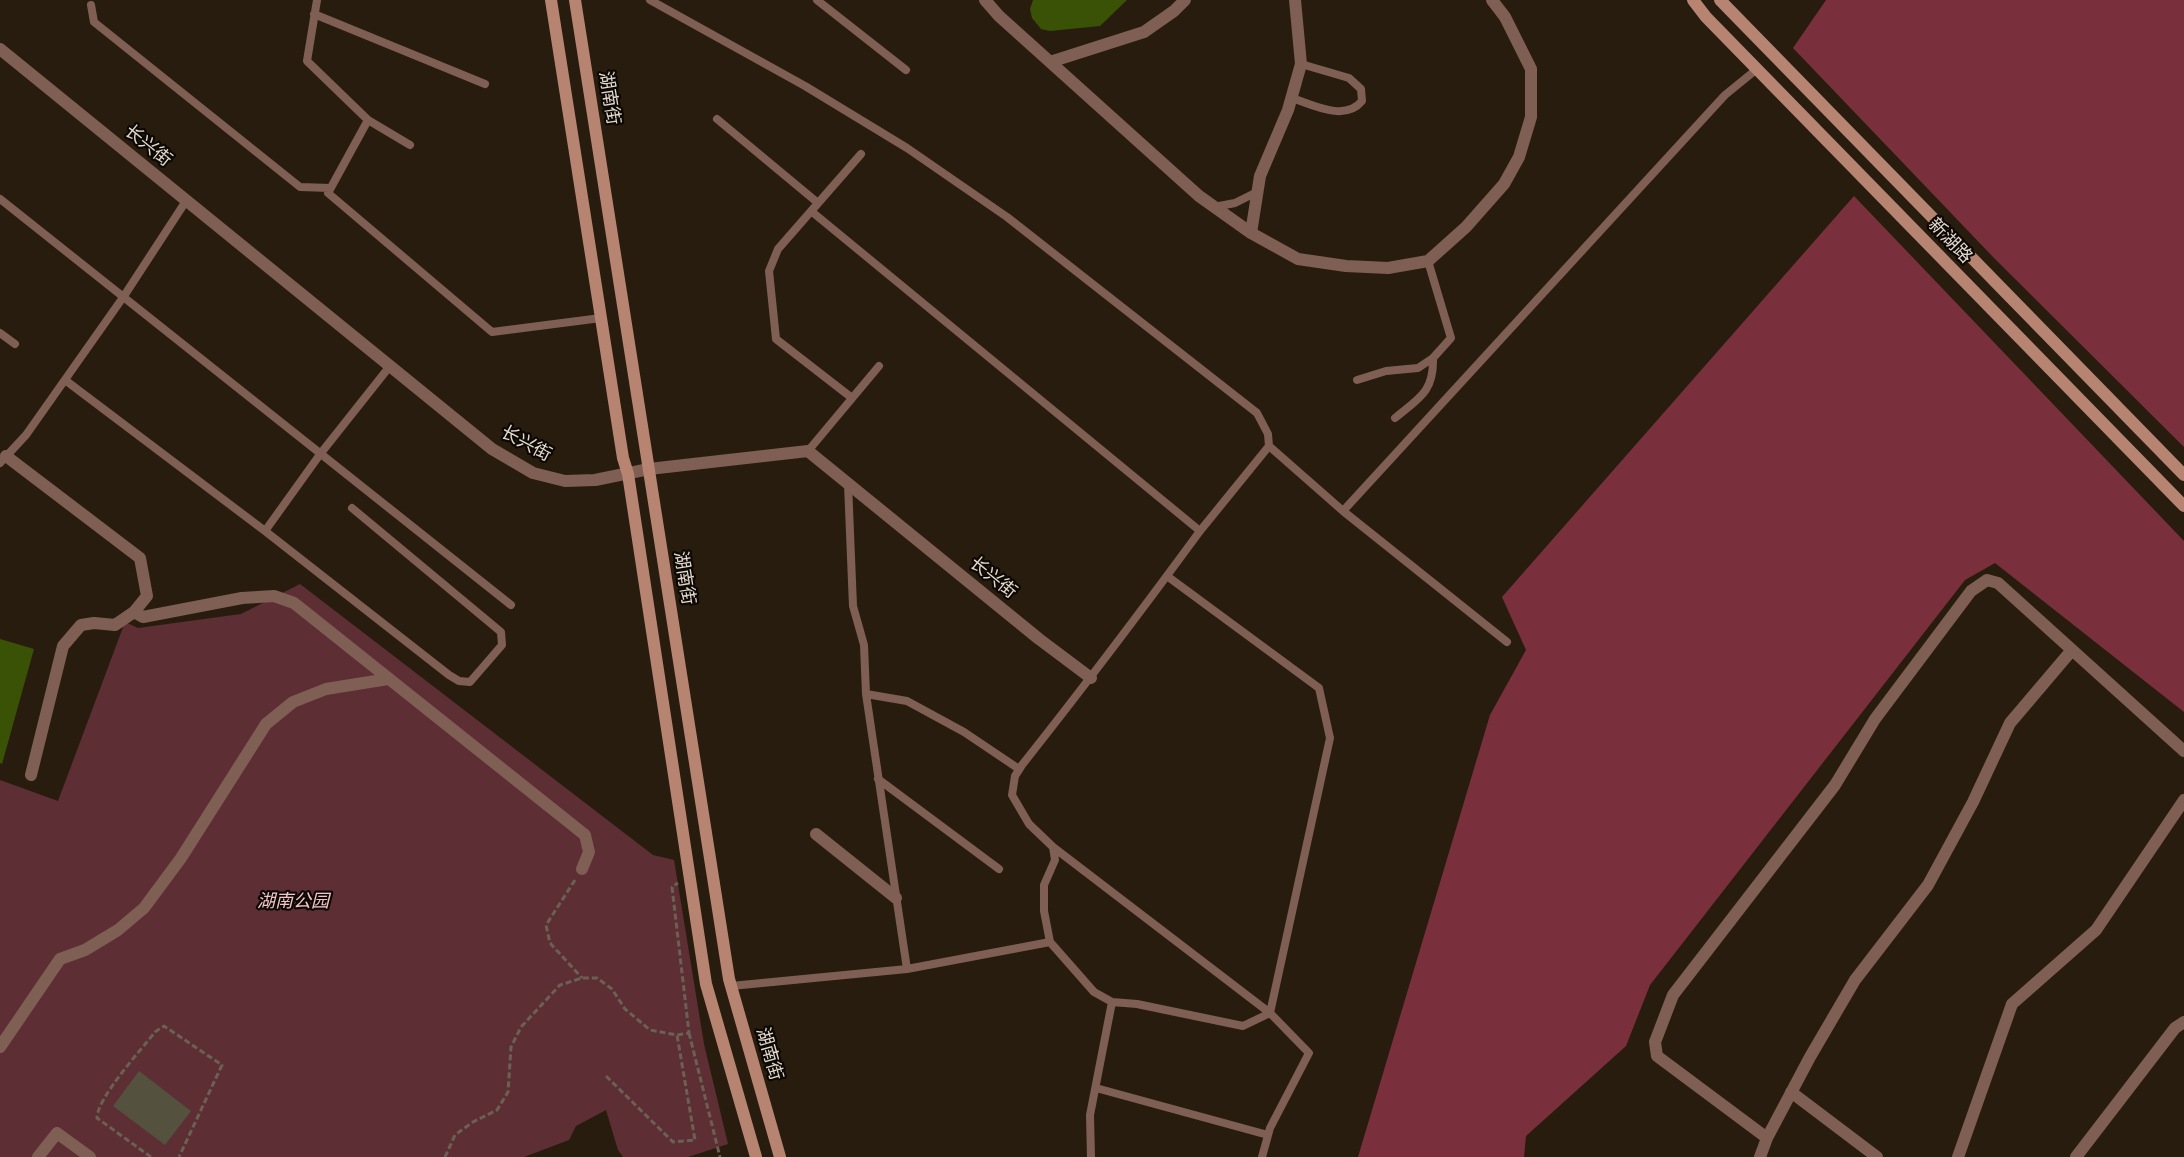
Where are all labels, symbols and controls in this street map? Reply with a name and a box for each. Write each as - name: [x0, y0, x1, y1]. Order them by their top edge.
- street label: 湖南街: [594, 70, 624, 126]
- street label: 长兴街: [120, 121, 176, 171]
- street label: 新湖路: [1923, 214, 1977, 268]
- street label: 长兴街: [497, 422, 555, 466]
- street label: 湖南街: [669, 550, 699, 606]
- street label: 长兴街: [965, 553, 1021, 603]
- park label: 湖南公园: [257, 891, 329, 913]
- street label: 湖南街: [751, 1025, 787, 1083]

